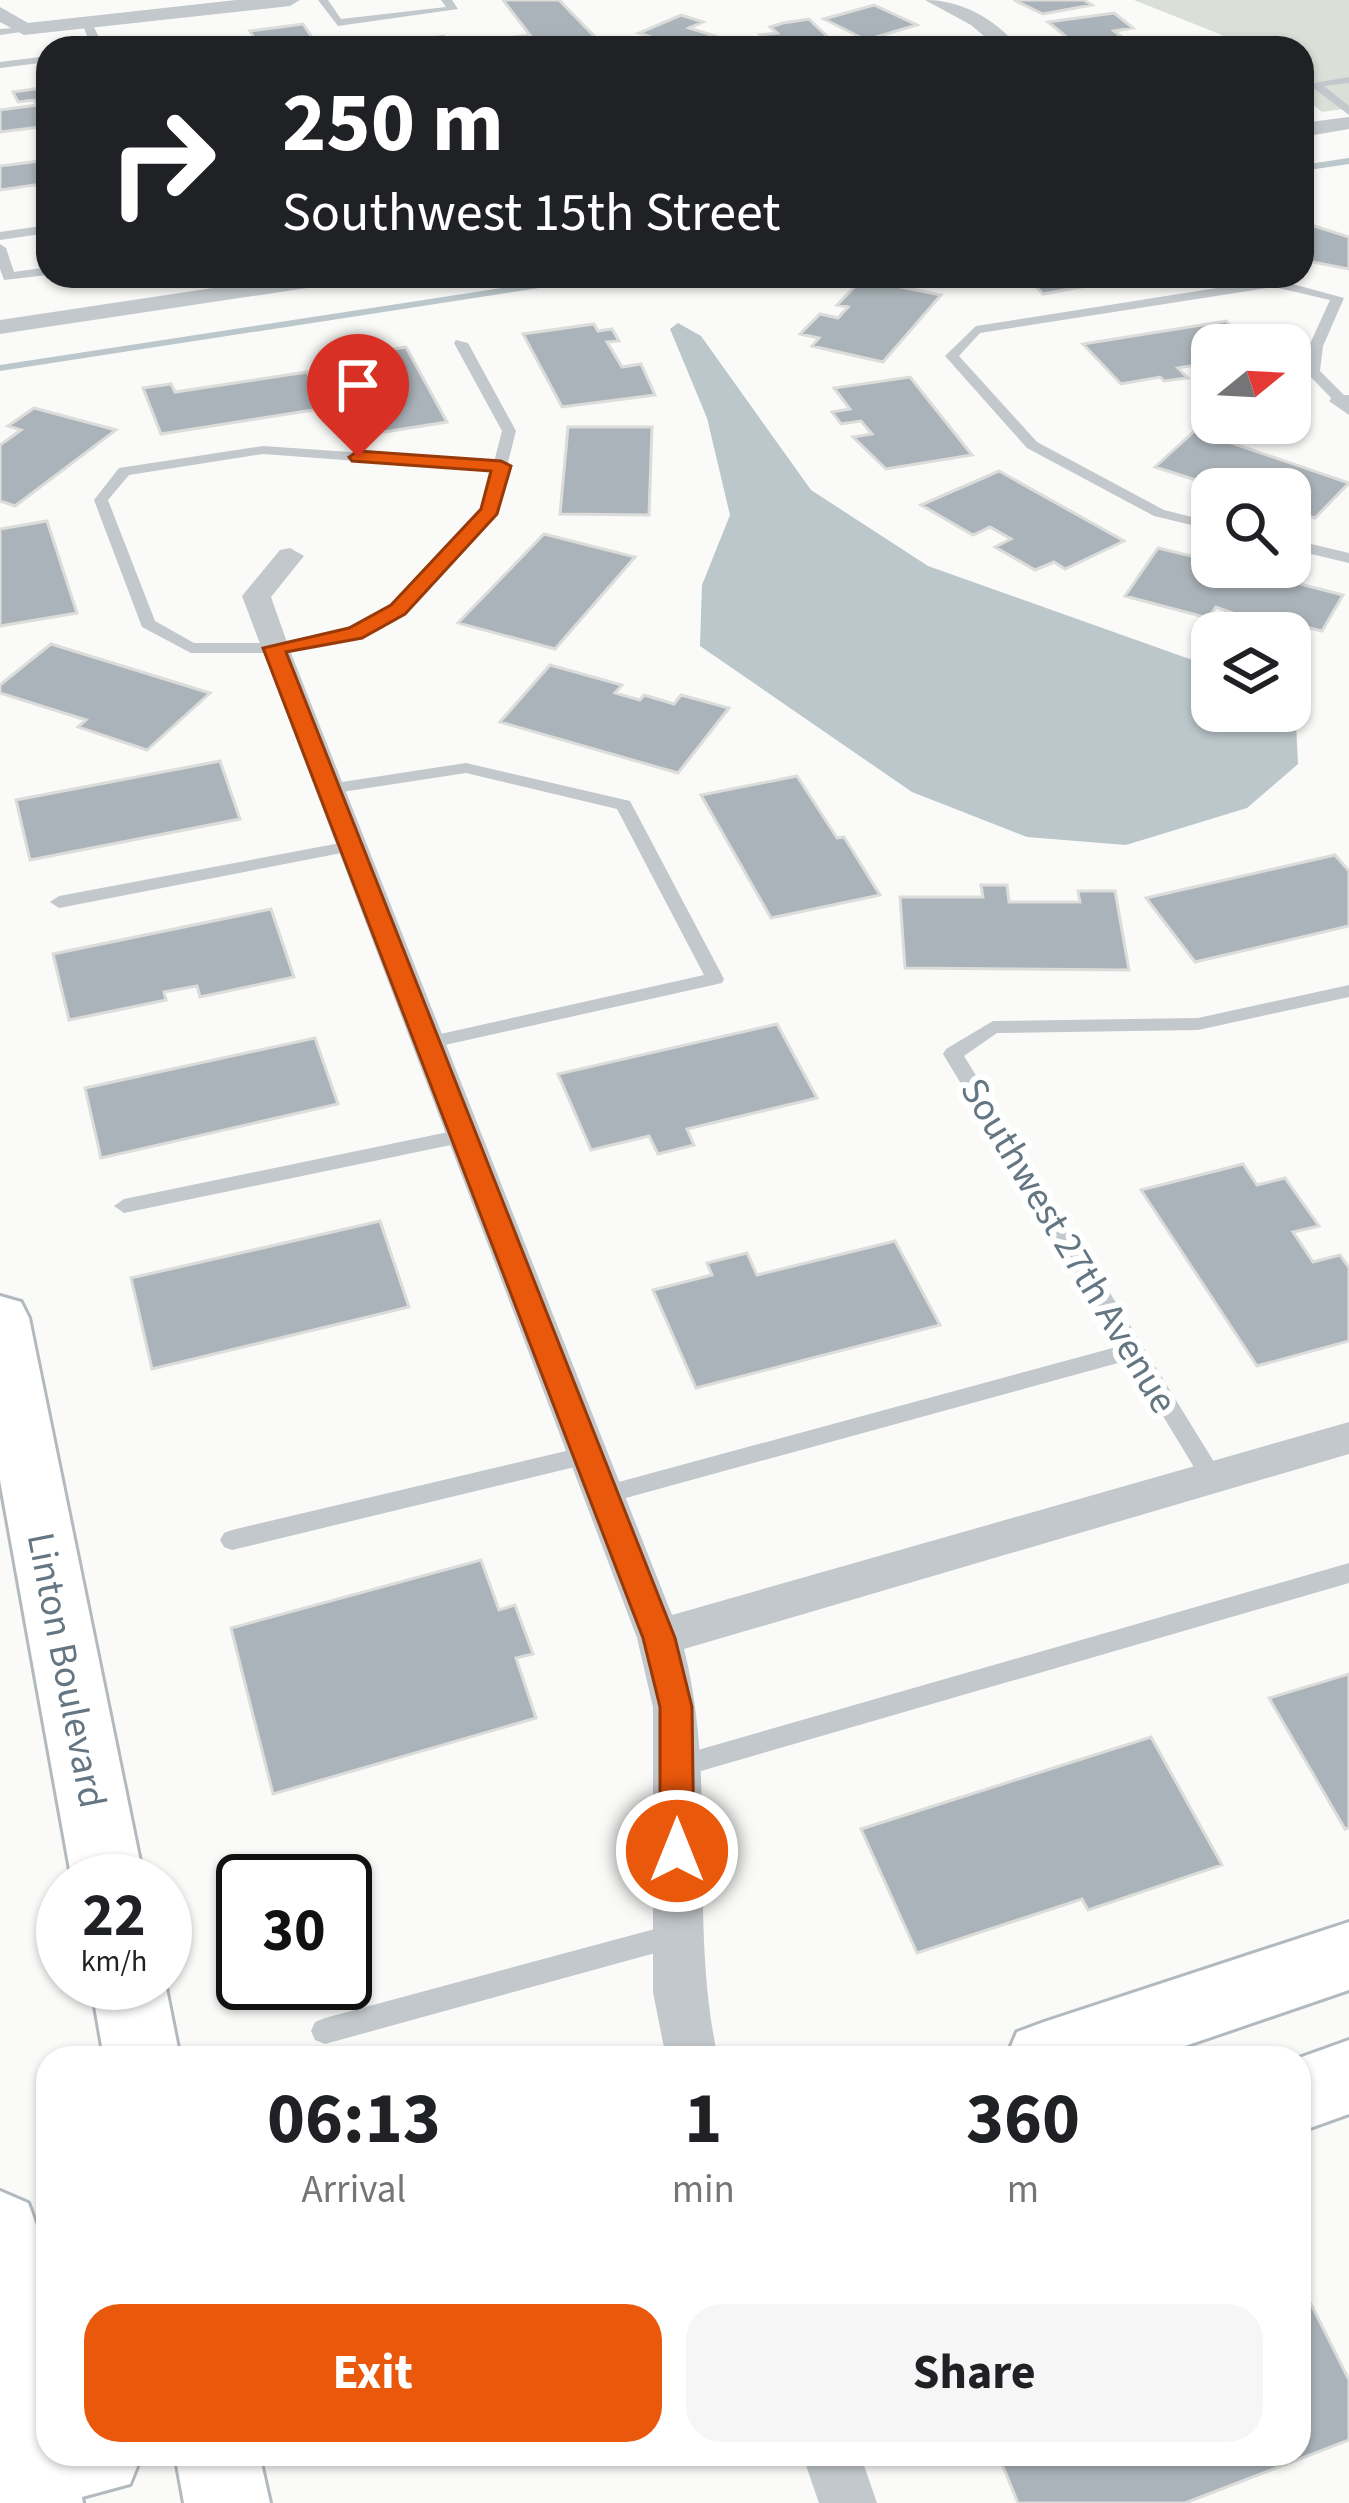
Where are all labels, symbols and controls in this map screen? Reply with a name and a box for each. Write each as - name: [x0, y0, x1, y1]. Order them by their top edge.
- text: 250 m: [282, 64, 504, 184]
- icon: right: [84, 84, 240, 240]
- text: Southwest 15th Street: [282, 175, 781, 252]
- north arrow: [1191, 324, 1311, 444]
- map controls: [1191, 324, 1311, 732]
- pin: [307, 334, 409, 457]
- icon: arrive: [325, 352, 391, 418]
- button: search: [1191, 468, 1311, 588]
- button: layers: [1191, 612, 1311, 732]
- street label: Southwest 27th Avenue: [946, 1068, 1191, 1424]
- street label: Linton Boulevard: [12, 1528, 120, 1813]
- position arrow: [614, 1788, 740, 1914]
- speed limit sign: 30: [216, 1854, 372, 2010]
- text: 22: [82, 1874, 146, 1959]
- text: km/h: [81, 1940, 147, 1983]
- text: 06:13: [267, 2068, 441, 2171]
- text: 1: [684, 2068, 722, 2171]
- text: 360: [966, 2068, 1080, 2171]
- text: Arrival: [301, 2162, 406, 2218]
- text: min: [672, 2162, 735, 2218]
- text: m: [1007, 2162, 1039, 2218]
- button: Exit: [84, 2304, 662, 2442]
- button: Share: [686, 2304, 1263, 2442]

